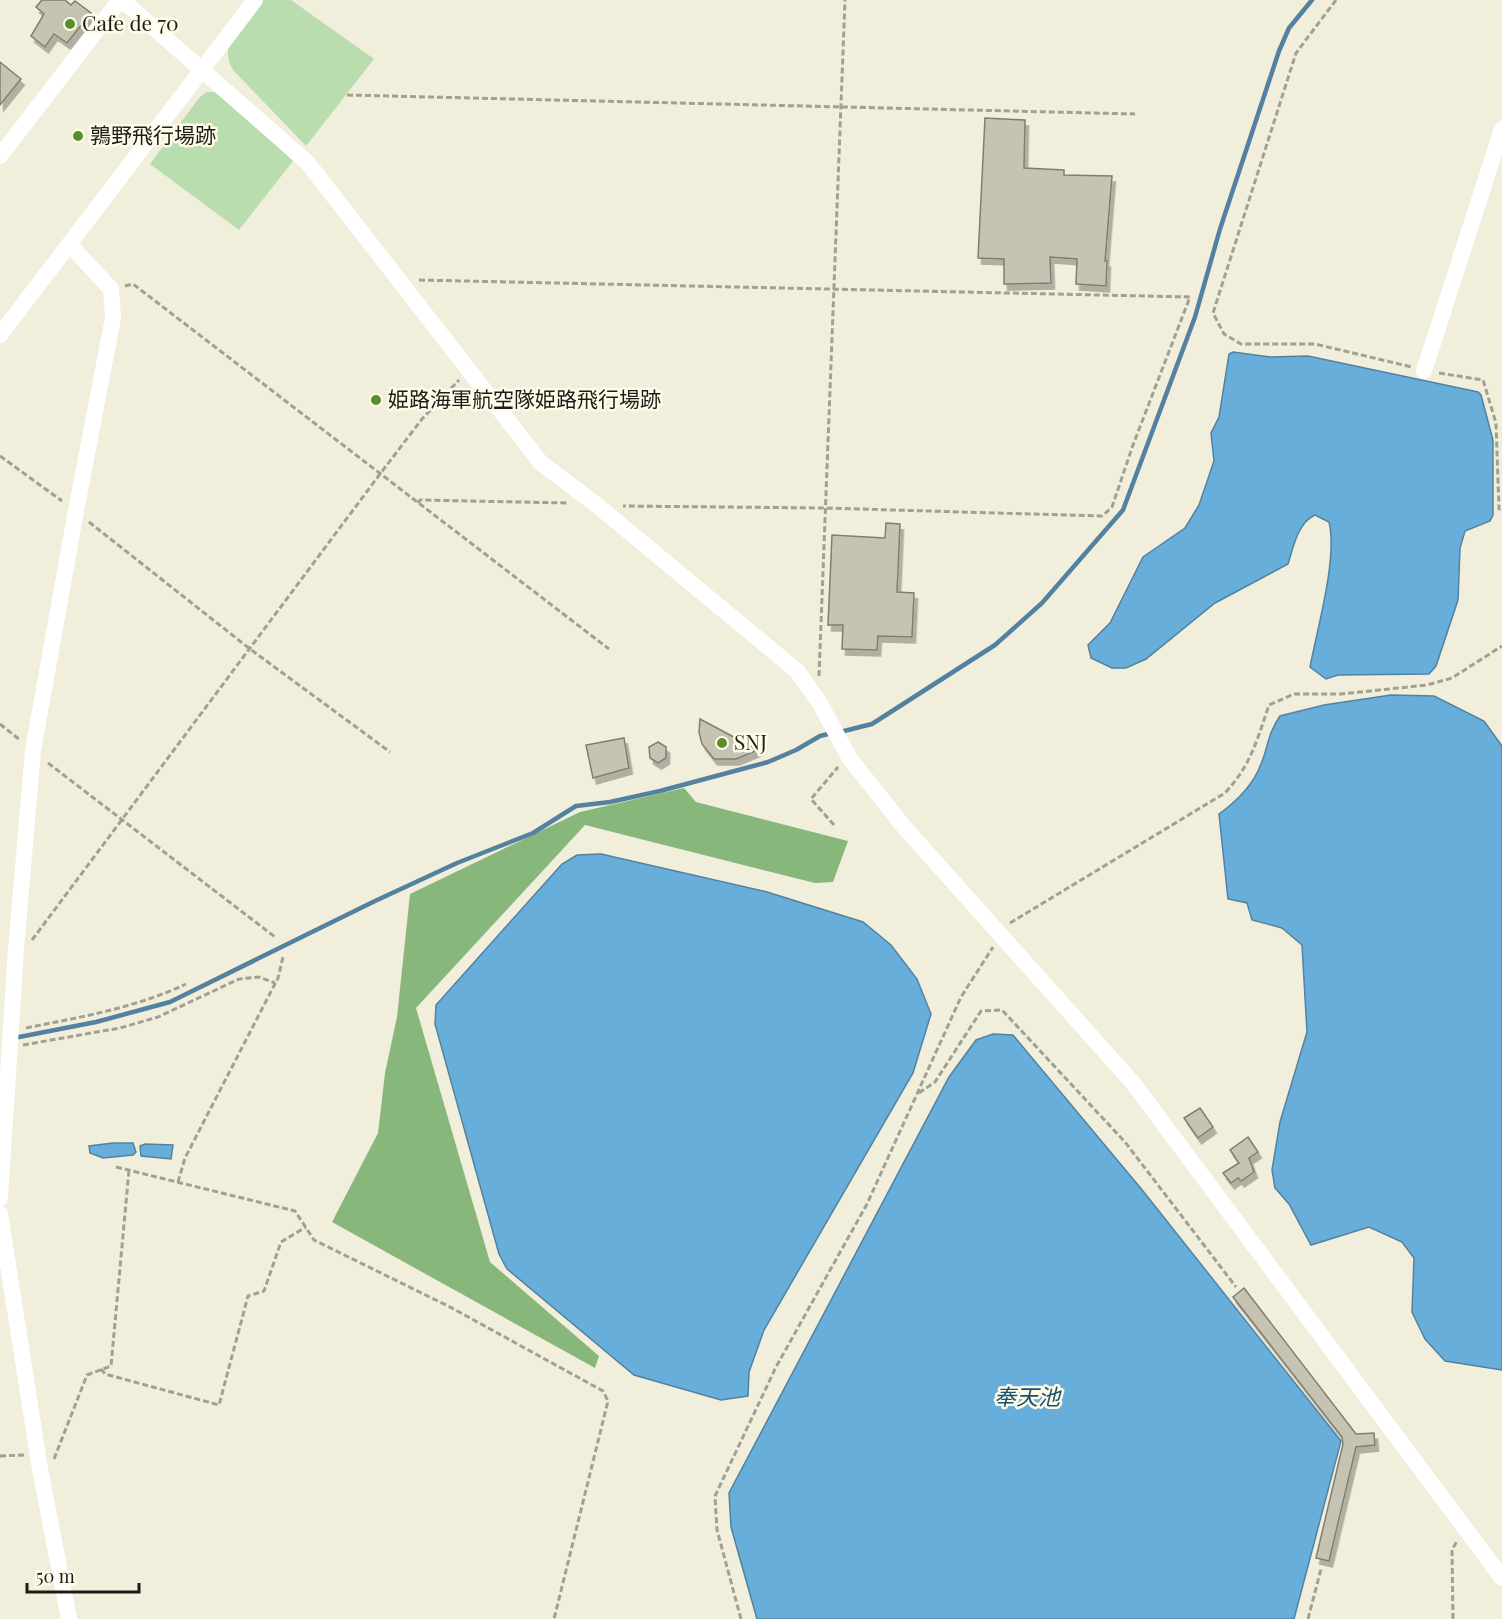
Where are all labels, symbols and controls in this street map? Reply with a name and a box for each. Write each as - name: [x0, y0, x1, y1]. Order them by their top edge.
- place label: Cafe de 70: [82, 8, 179, 36]
- marker: Cafe de 70: [63, 17, 77, 31]
- place label: 鶉野飛行場跡: [90, 120, 216, 148]
- marker: 鶉野飛行場跡: [71, 129, 85, 143]
- place label: 姫路海軍航空隊姫路飛行場跡: [388, 384, 661, 412]
- marker: 姫路海軍航空隊姫路飛行場跡: [369, 393, 383, 407]
- place label: SNJ: [734, 727, 767, 755]
- marker: SNJ: [715, 736, 729, 750]
- water label: 奉天池: [994, 1381, 1062, 1411]
- scale bar: [27, 1556, 140, 1594]
- text: 50 m: [36, 1564, 75, 1588]

